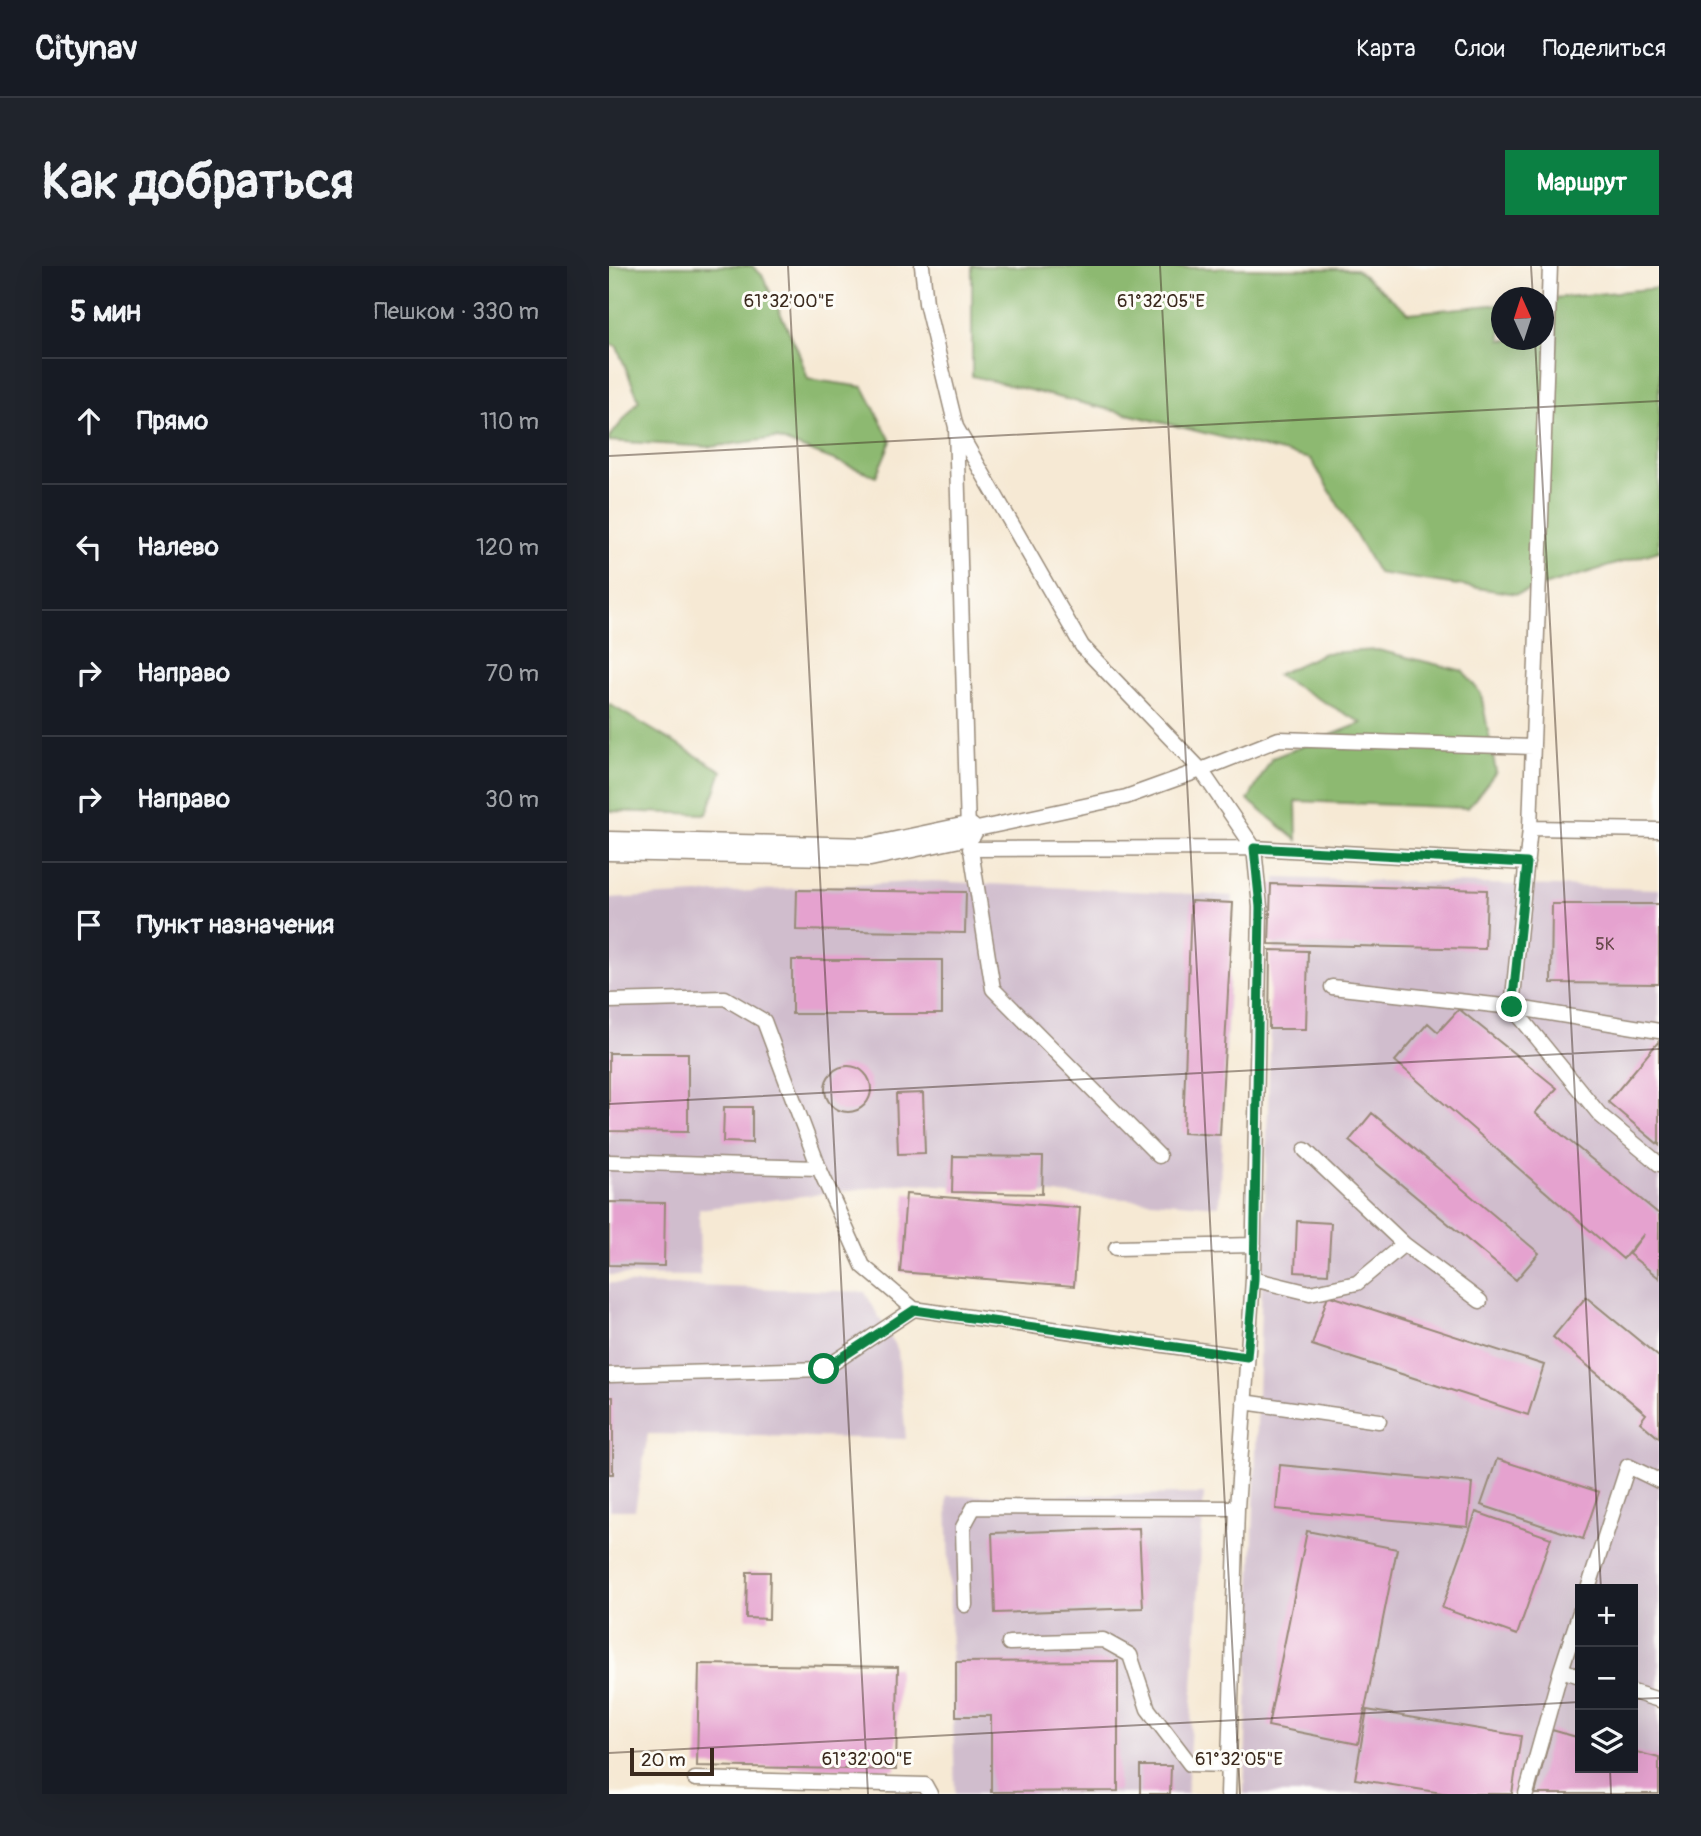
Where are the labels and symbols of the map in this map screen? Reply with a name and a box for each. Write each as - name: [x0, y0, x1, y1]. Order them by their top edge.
- north arrow: [1491, 287, 1554, 350]
- text: 61°32'00"E: [744, 290, 834, 313]
- text: 61°32'05"E: [1117, 290, 1205, 313]
- house number: 5К: [1595, 933, 1615, 956]
- route end: [1496, 991, 1527, 1022]
- route start: [808, 1353, 839, 1384]
- scale bar: [630, 1745, 714, 1777]
- text: 61°32'00"E: [822, 1748, 912, 1771]
- text: 61°32'05"E: [1195, 1748, 1283, 1771]

